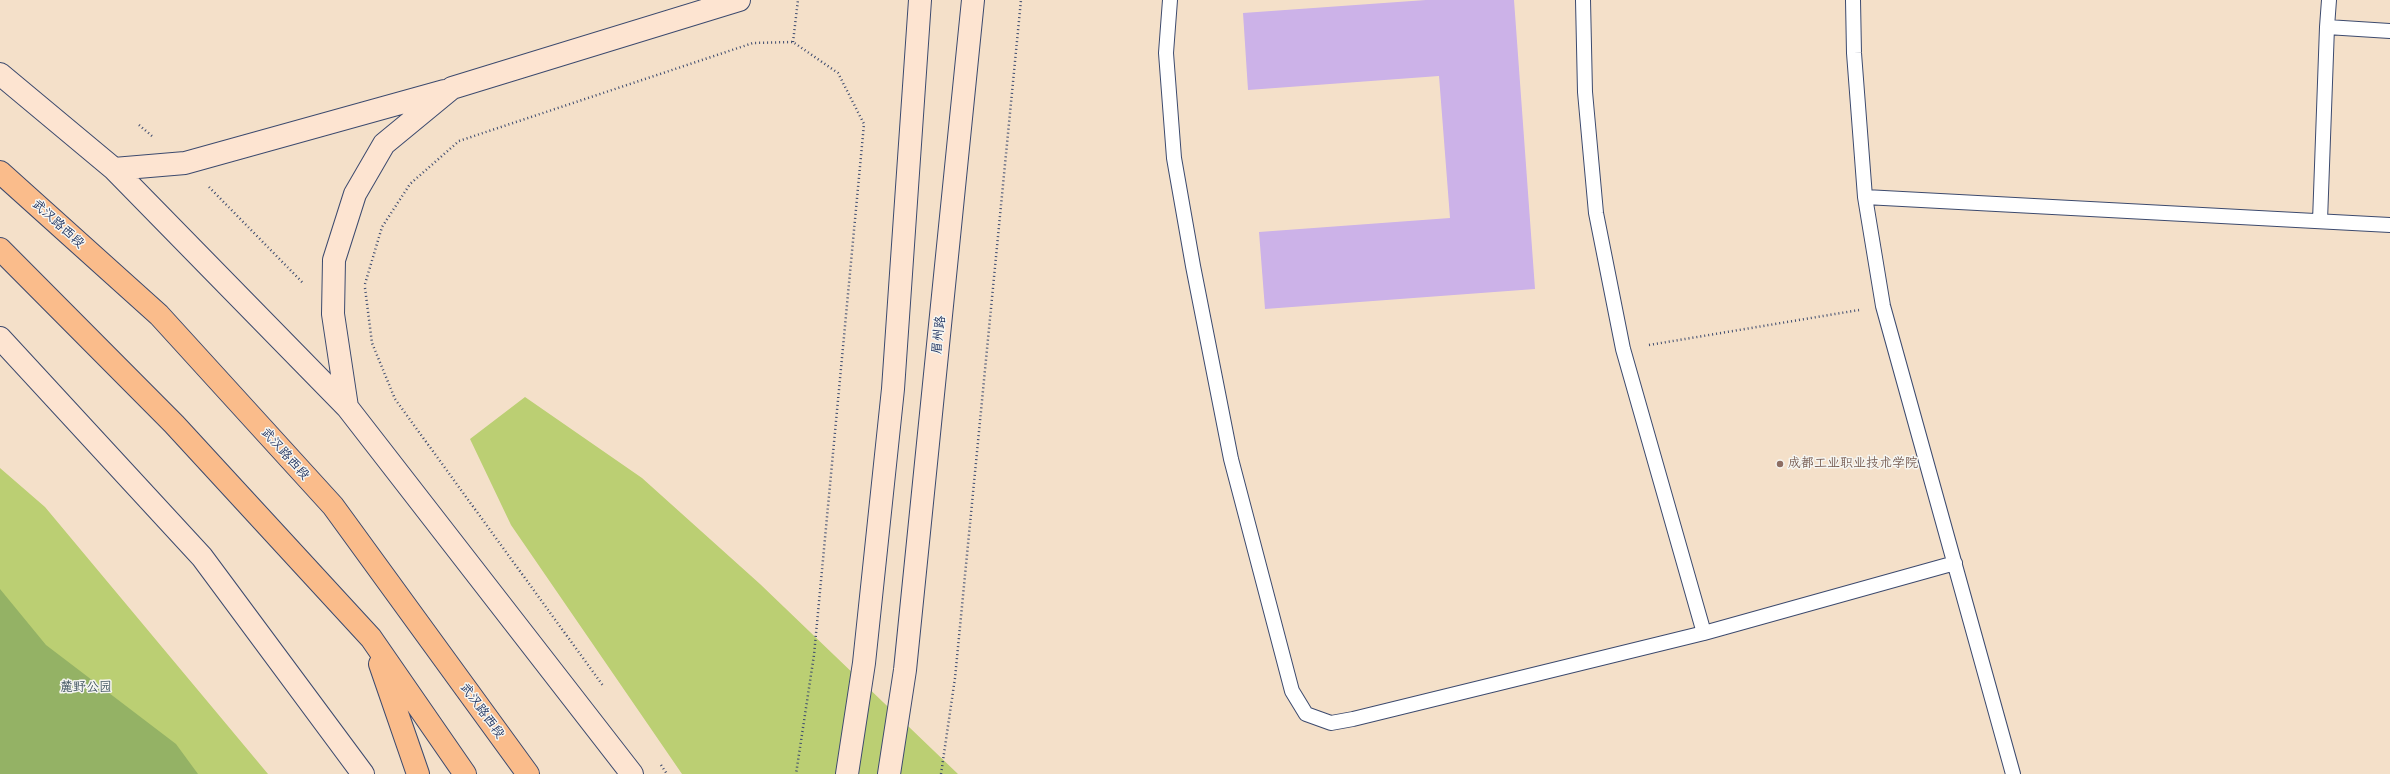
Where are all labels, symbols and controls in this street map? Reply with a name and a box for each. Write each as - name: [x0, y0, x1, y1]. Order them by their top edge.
- street label: 武汉路西段: [29, 196, 87, 252]
- street label: 眉州路: [929, 315, 949, 355]
- street label: 武汉路西段: [257, 425, 313, 483]
- place label: 成都工业职业技术学院: [1788, 456, 1918, 472]
- marker: 成都工业职业技术学院: [1775, 459, 1785, 469]
- park label: 麓野公园: [60, 680, 112, 696]
- street label: 武汉路西段: [457, 680, 507, 742]

